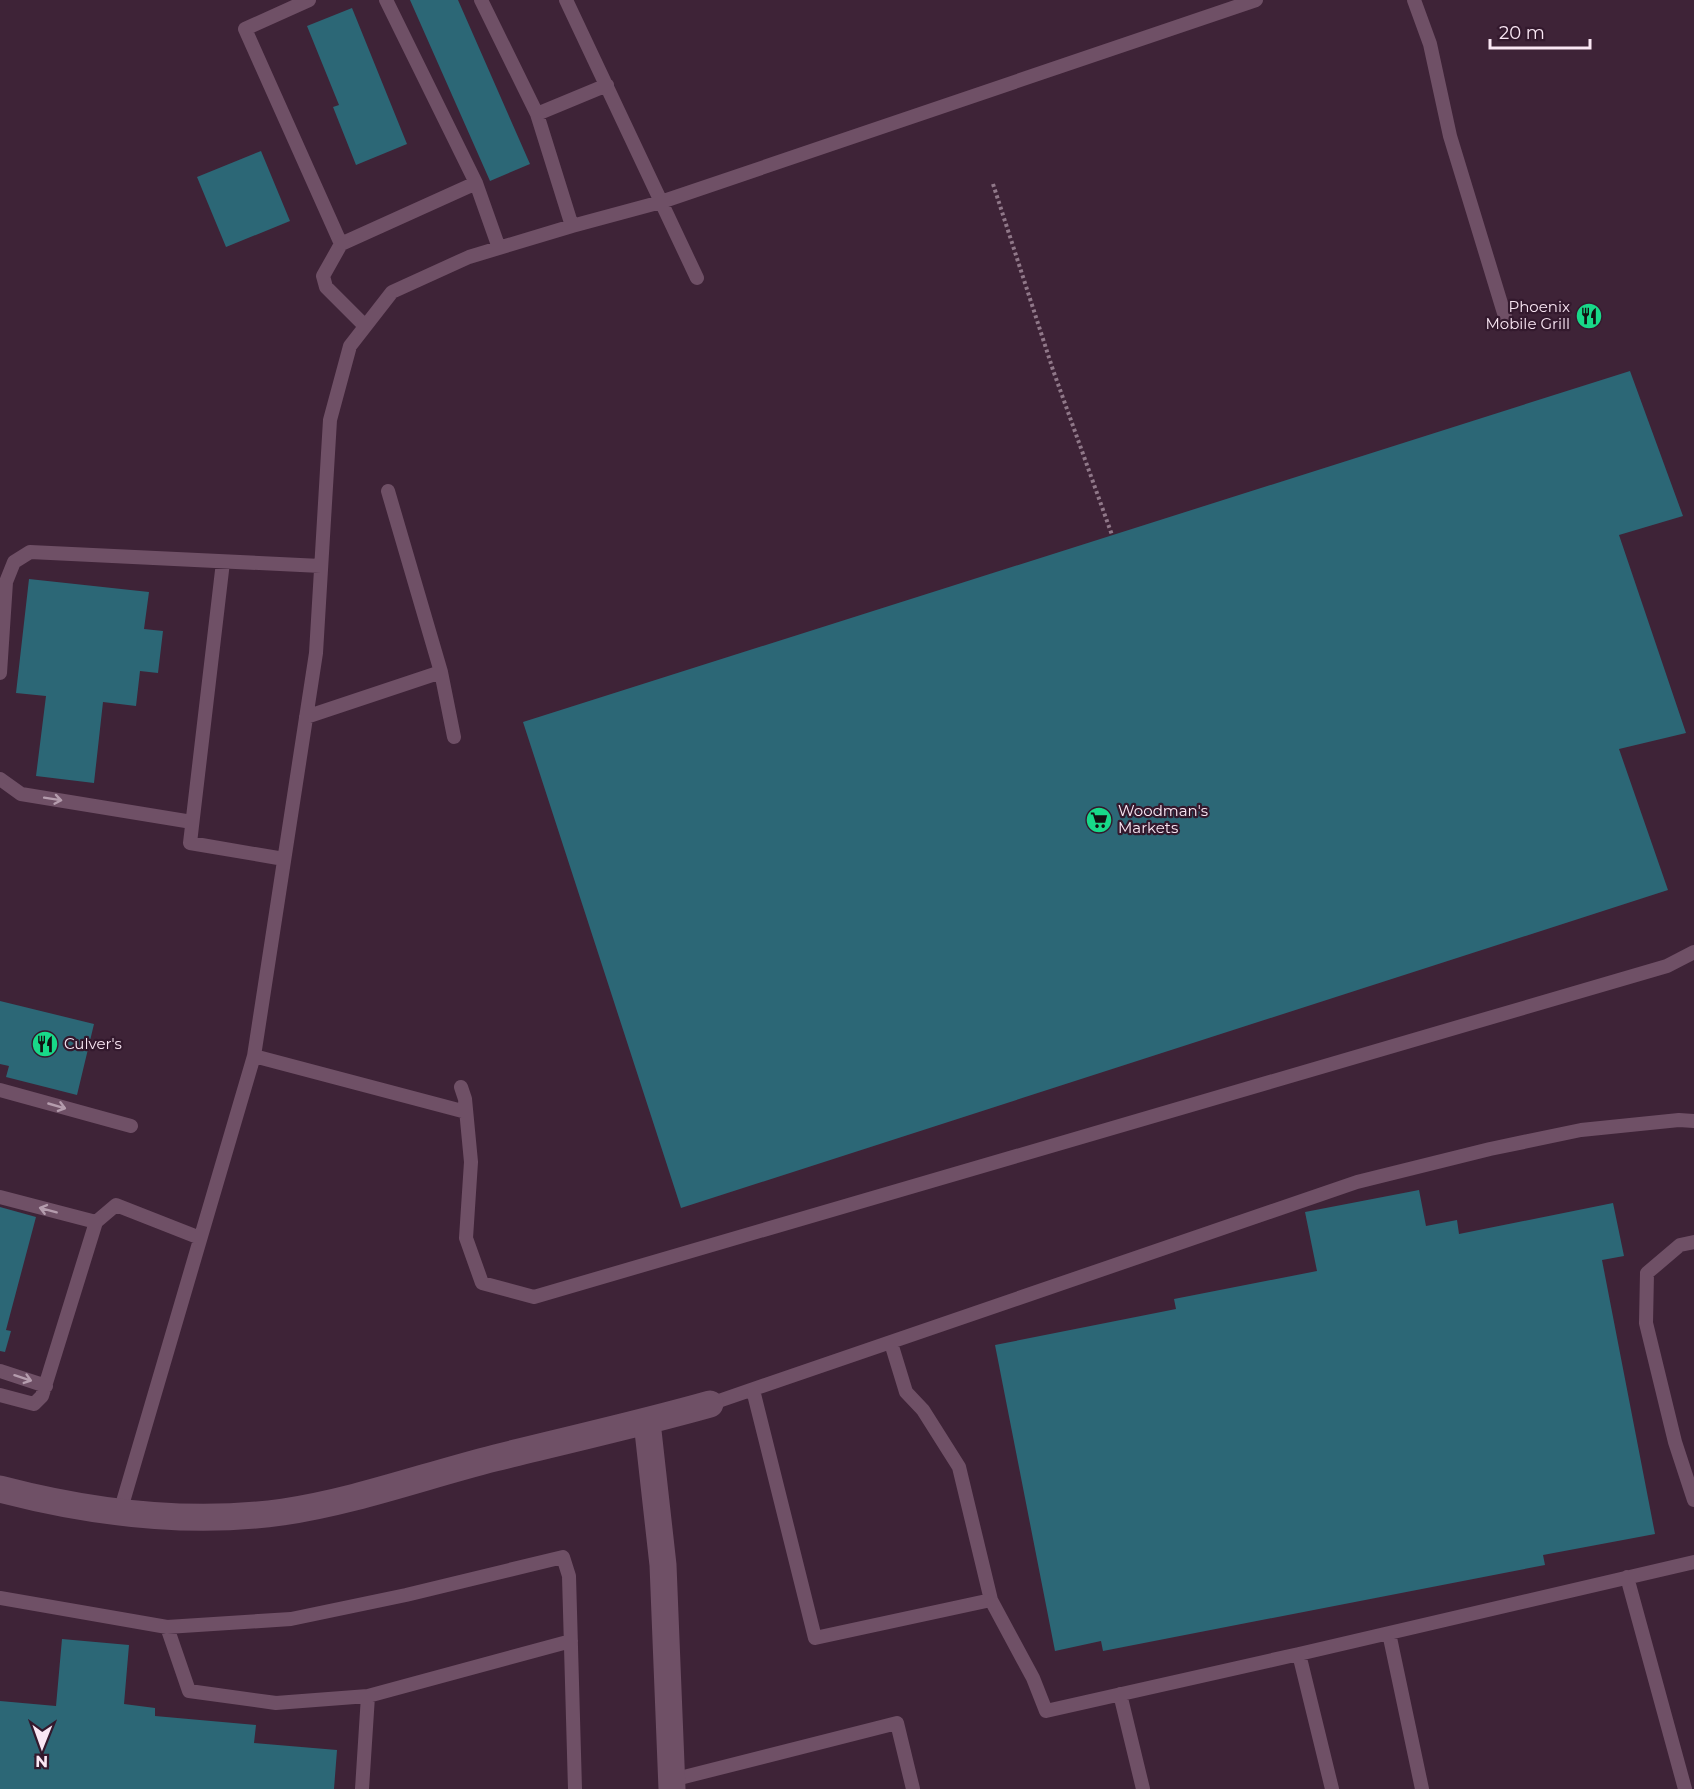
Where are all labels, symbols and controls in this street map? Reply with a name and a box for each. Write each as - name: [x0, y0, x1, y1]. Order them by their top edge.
- scale bar: [1490, 12, 1590, 50]
- text: 20 m: [1499, 22, 1545, 44]
- place label: Phoenix Mobile Grill: [1485, 297, 1570, 333]
- restaurant icon: Phoenix Mobile Grill: [1574, 301, 1604, 331]
- one-way arrow: [43, 794, 63, 805]
- place label: Woodman's Markets: [1118, 801, 1208, 837]
- supermarket icon: Woodman's Markets: [1084, 805, 1114, 835]
- restaurant icon: Culver's: [30, 1029, 60, 1059]
- place label: Culver's: [64, 1034, 122, 1053]
- one-way arrow: [47, 1100, 66, 1112]
- one-way arrow: [39, 1203, 58, 1215]
- one-way arrow: [13, 1373, 32, 1384]
- north arrow: [12, 1717, 72, 1777]
- text: N: [35, 1752, 48, 1771]

